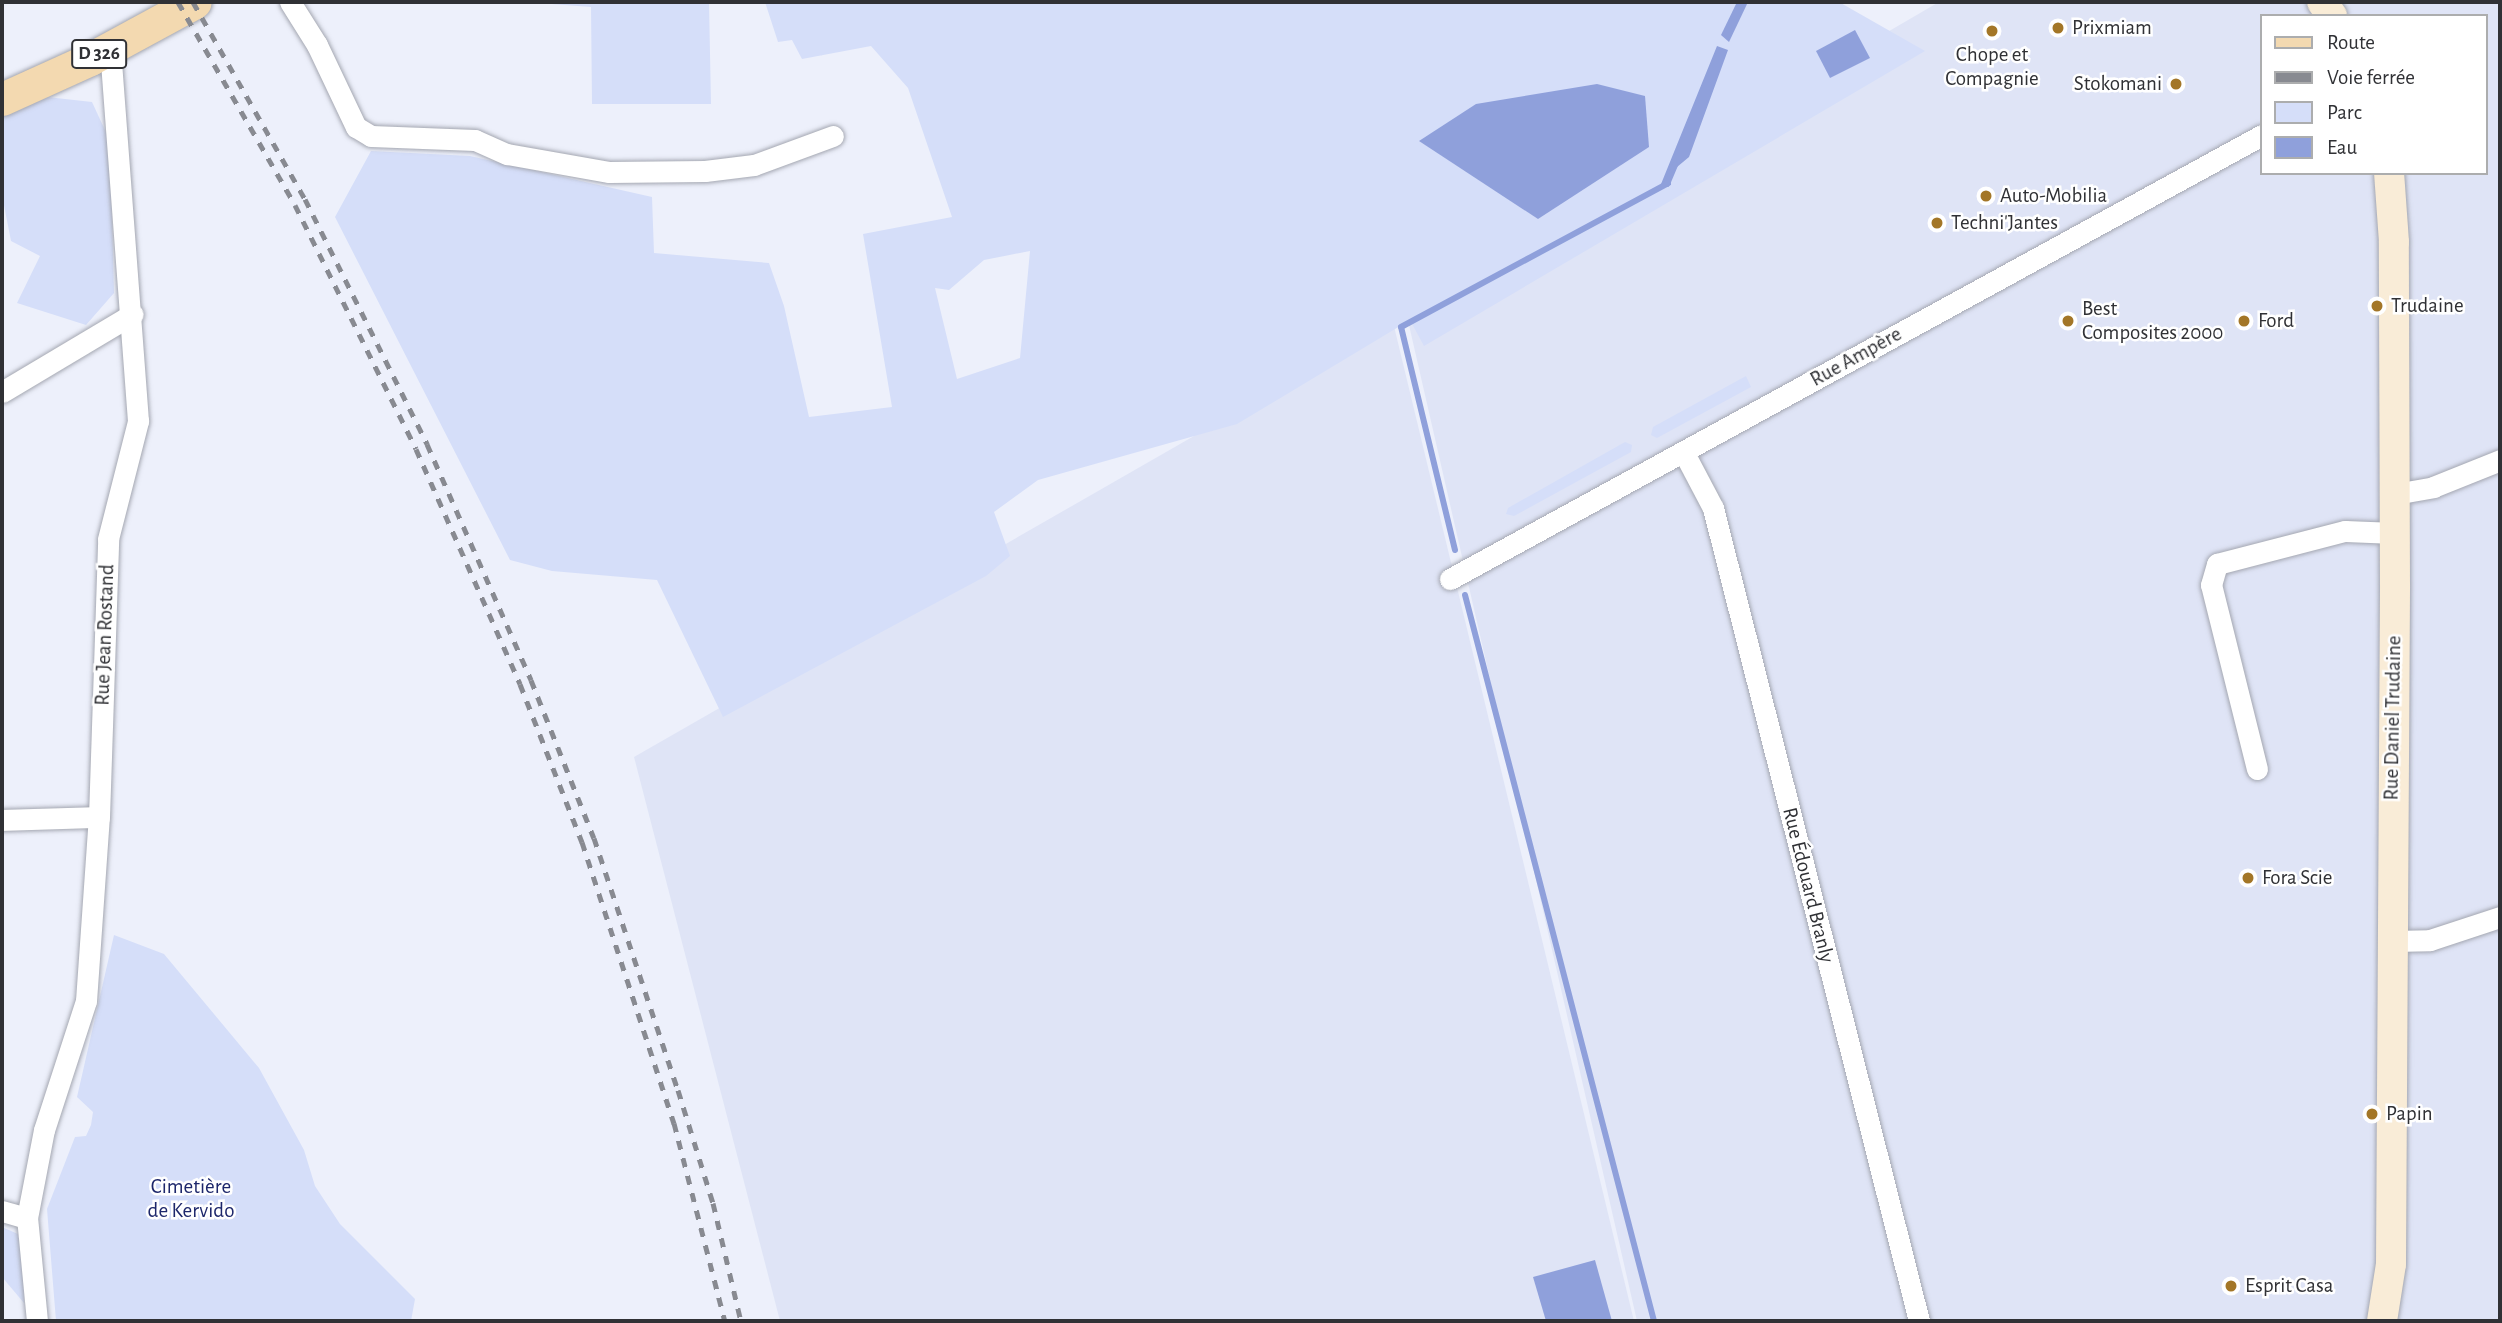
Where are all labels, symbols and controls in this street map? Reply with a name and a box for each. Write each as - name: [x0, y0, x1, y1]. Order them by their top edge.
- legend: [2260, 14, 2488, 175]
- place label: Prixmiam: [2072, 15, 2152, 41]
- marker: Prixmiam: [2050, 20, 2066, 36]
- marker: Chope et Compagnie: [1984, 23, 2000, 39]
- text: Route: [2327, 32, 2375, 53]
- road number: D 326: [71, 38, 127, 70]
- place label: Chope et Compagnie: [1945, 42, 2039, 92]
- text: Voie ferrée: [2327, 67, 2415, 88]
- place label: Stokomani: [2074, 71, 2162, 97]
- marker: Stokomani: [2168, 76, 2184, 92]
- text: Parc: [2327, 102, 2362, 123]
- text: Eau: [2327, 137, 2357, 158]
- place label: Auto-Mobilia: [2000, 183, 2107, 209]
- marker: Auto-Mobilia: [1978, 188, 1994, 204]
- place label: Techni'Jantes: [1951, 210, 2058, 236]
- marker: Techni'Jantes: [1929, 215, 1945, 231]
- place label: Trudaine: [2391, 293, 2464, 319]
- place label: Best Composites 2000: [2082, 296, 2223, 346]
- marker: Trudaine: [2369, 298, 2385, 314]
- place label: Ford: [2258, 308, 2294, 334]
- marker: Best Composites 2000: [2060, 313, 2076, 329]
- marker: Ford: [2236, 313, 2252, 329]
- street label: Rue Ampère: [1806, 322, 1906, 392]
- street label: Rue Jean Rostand: [90, 564, 120, 706]
- street label: Rue Daniel Trudaine: [2379, 635, 2407, 801]
- street label: Rue Édouard Branly: [1777, 805, 1839, 965]
- place label: Fora Scie: [2262, 865, 2333, 891]
- marker: Fora Scie: [2240, 870, 2256, 886]
- place label: Papin: [2386, 1101, 2433, 1127]
- marker: Papin: [2364, 1106, 2380, 1122]
- park label: Cimetière de Kervido: [148, 1174, 234, 1224]
- place label: Esprit Casa: [2245, 1273, 2333, 1299]
- marker: Esprit Casa: [2223, 1278, 2239, 1294]

